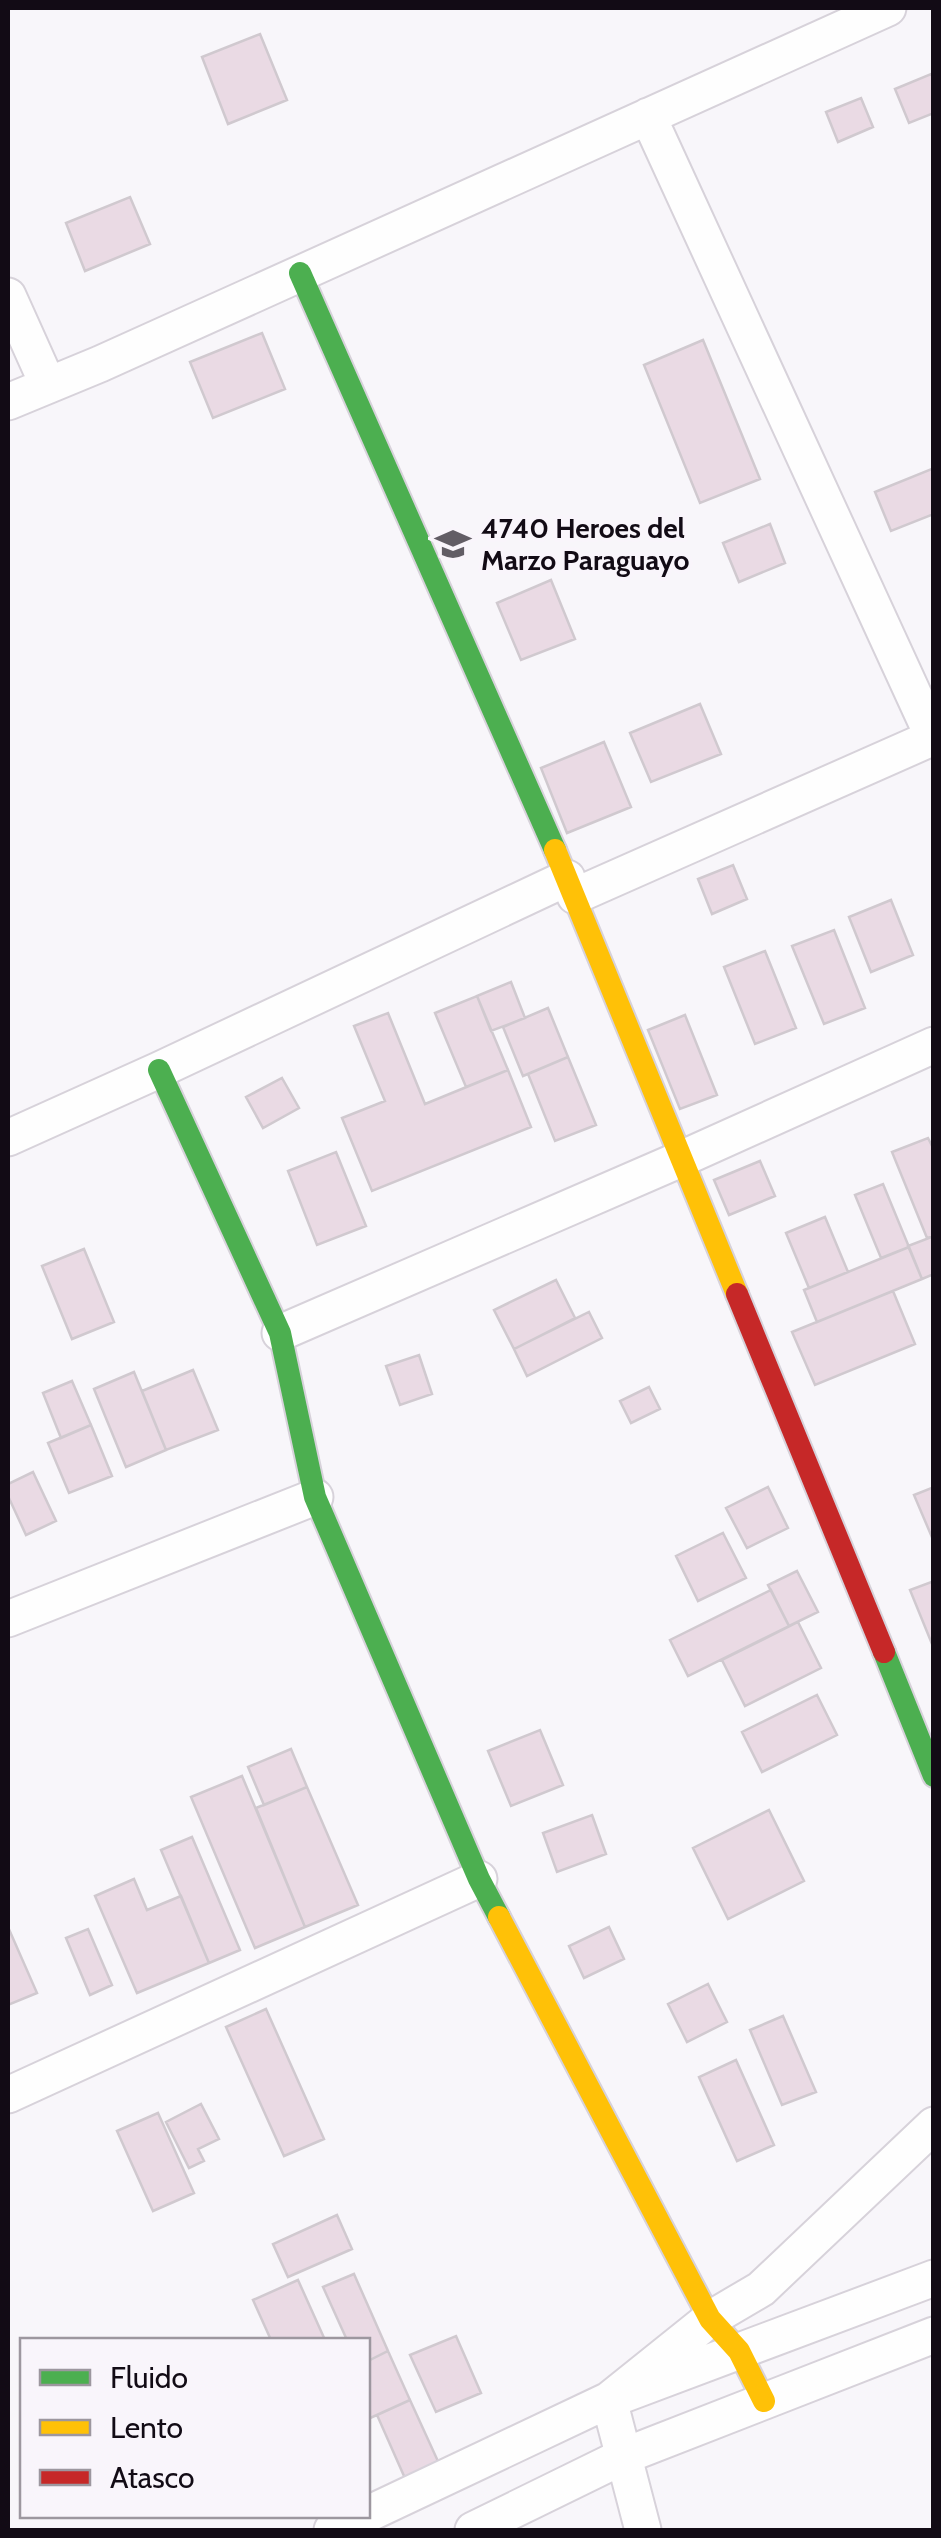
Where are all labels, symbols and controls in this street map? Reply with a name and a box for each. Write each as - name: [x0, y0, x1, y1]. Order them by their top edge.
- place label: 4740 Heroes del Marzo Paraguayo: [481, 511, 689, 577]
- school or university icon: 4740 Heroes del Marzo Paraguayo: [434, 525, 472, 563]
- legend: [20, 2338, 370, 2518]
- text: Fluido: [110, 2359, 188, 2396]
- text: Lento: [110, 2409, 183, 2446]
- text: Atasco: [110, 2459, 195, 2496]

